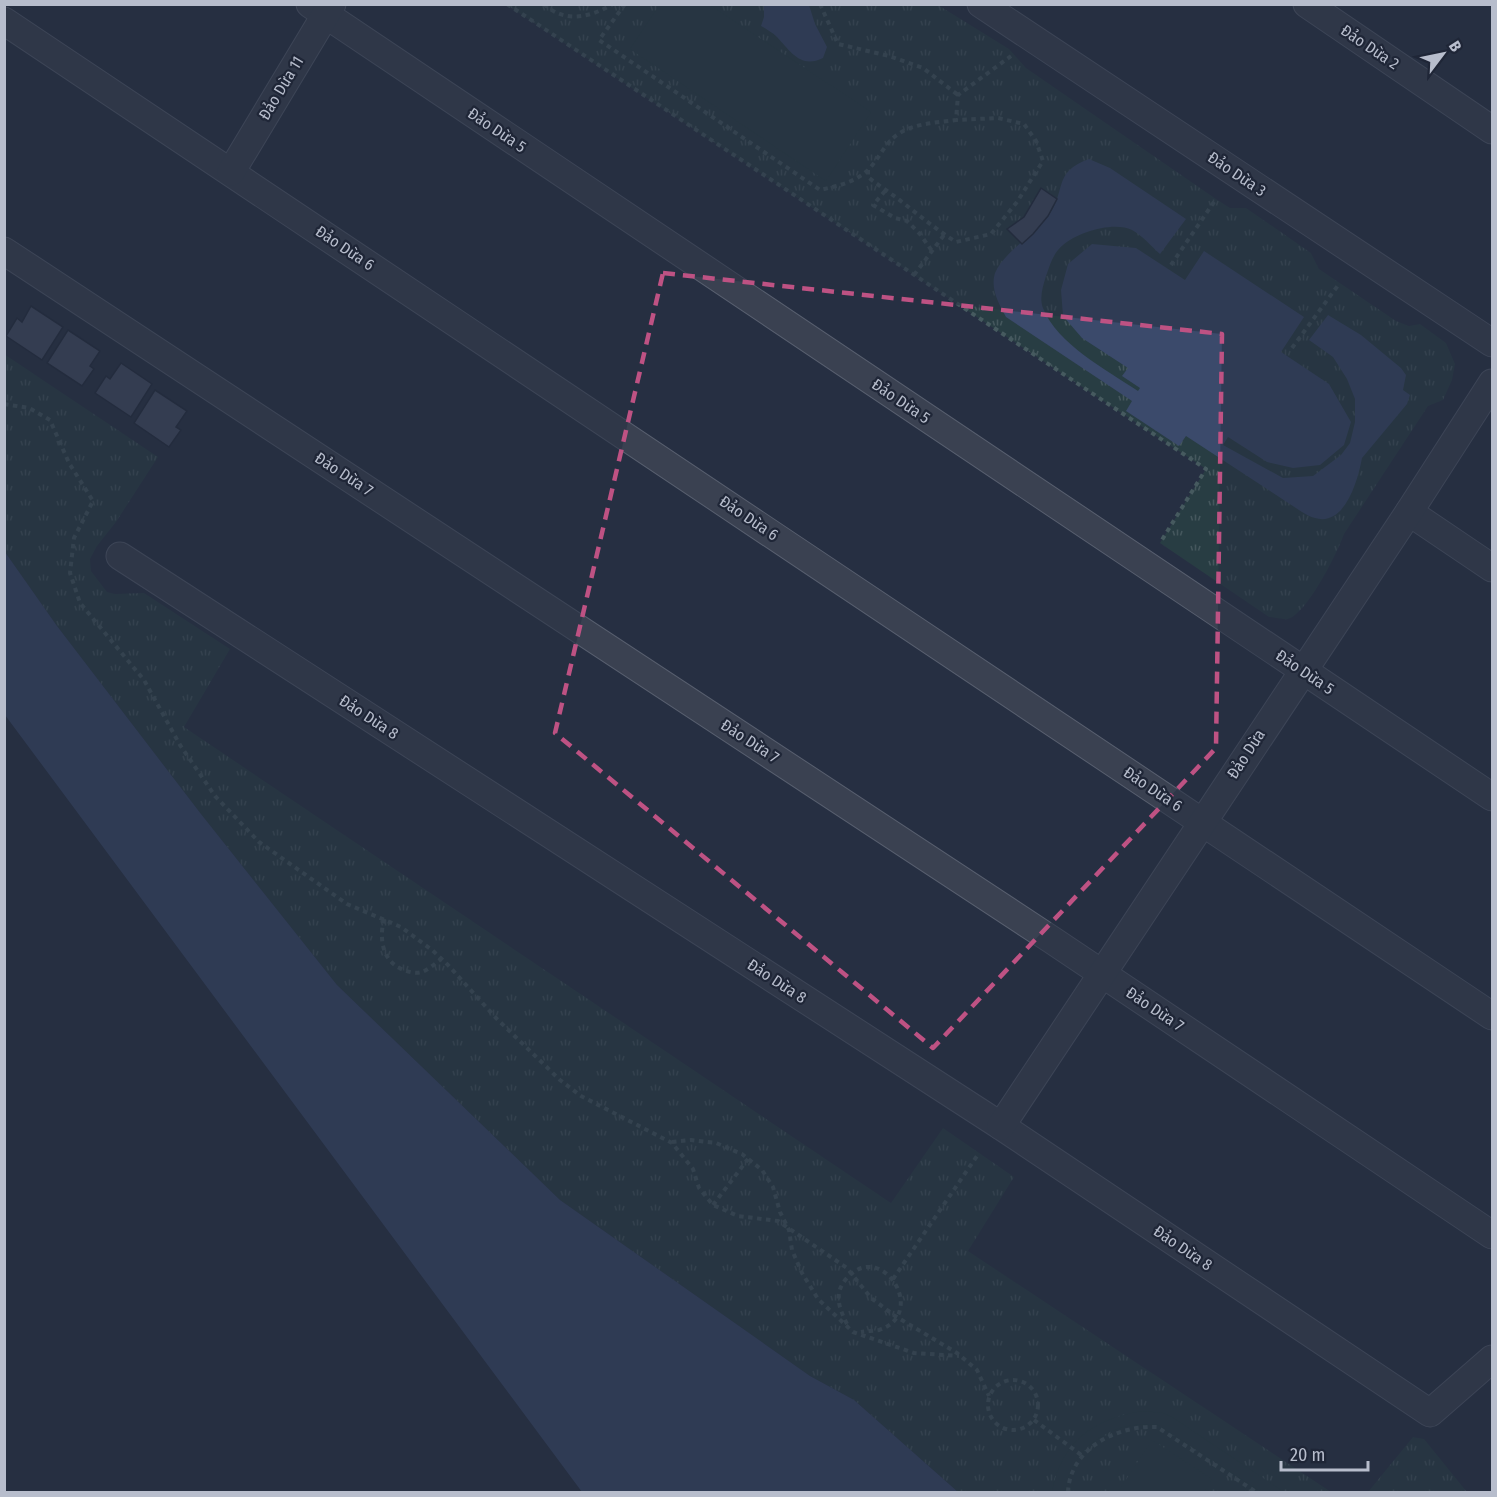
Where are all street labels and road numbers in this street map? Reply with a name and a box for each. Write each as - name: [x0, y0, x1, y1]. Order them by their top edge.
- street label: Đảo Dừa 2: [1337, 21, 1403, 73]
- street label: Đảo Dừa 11: [255, 53, 307, 123]
- street label: Đảo Dừa 5: [464, 104, 530, 156]
- street label: Đảo Dừa 3: [1204, 148, 1270, 200]
- street label: Đảo Dừa 6: [312, 221, 378, 275]
- street label: Đảo Dừa 5: [868, 375, 934, 427]
- street label: Đảo Dừa 7: [311, 448, 377, 500]
- street label: Đảo Dừa 6: [716, 491, 782, 545]
- street label: Đảo Dừa 5: [1272, 646, 1338, 698]
- street label: Đảo Dừa 8: [336, 691, 402, 743]
- street label: Đảo Dừa 7: [717, 715, 783, 767]
- street label: Đảo Dừa: [1223, 726, 1269, 782]
- street label: Đảo Dừa 6: [1120, 762, 1186, 816]
- street label: Đảo Dừa 8: [744, 955, 810, 1007]
- street label: Đảo Dừa 7: [1123, 983, 1188, 1035]
- street label: Đảo Dừa 8: [1150, 1221, 1216, 1275]

